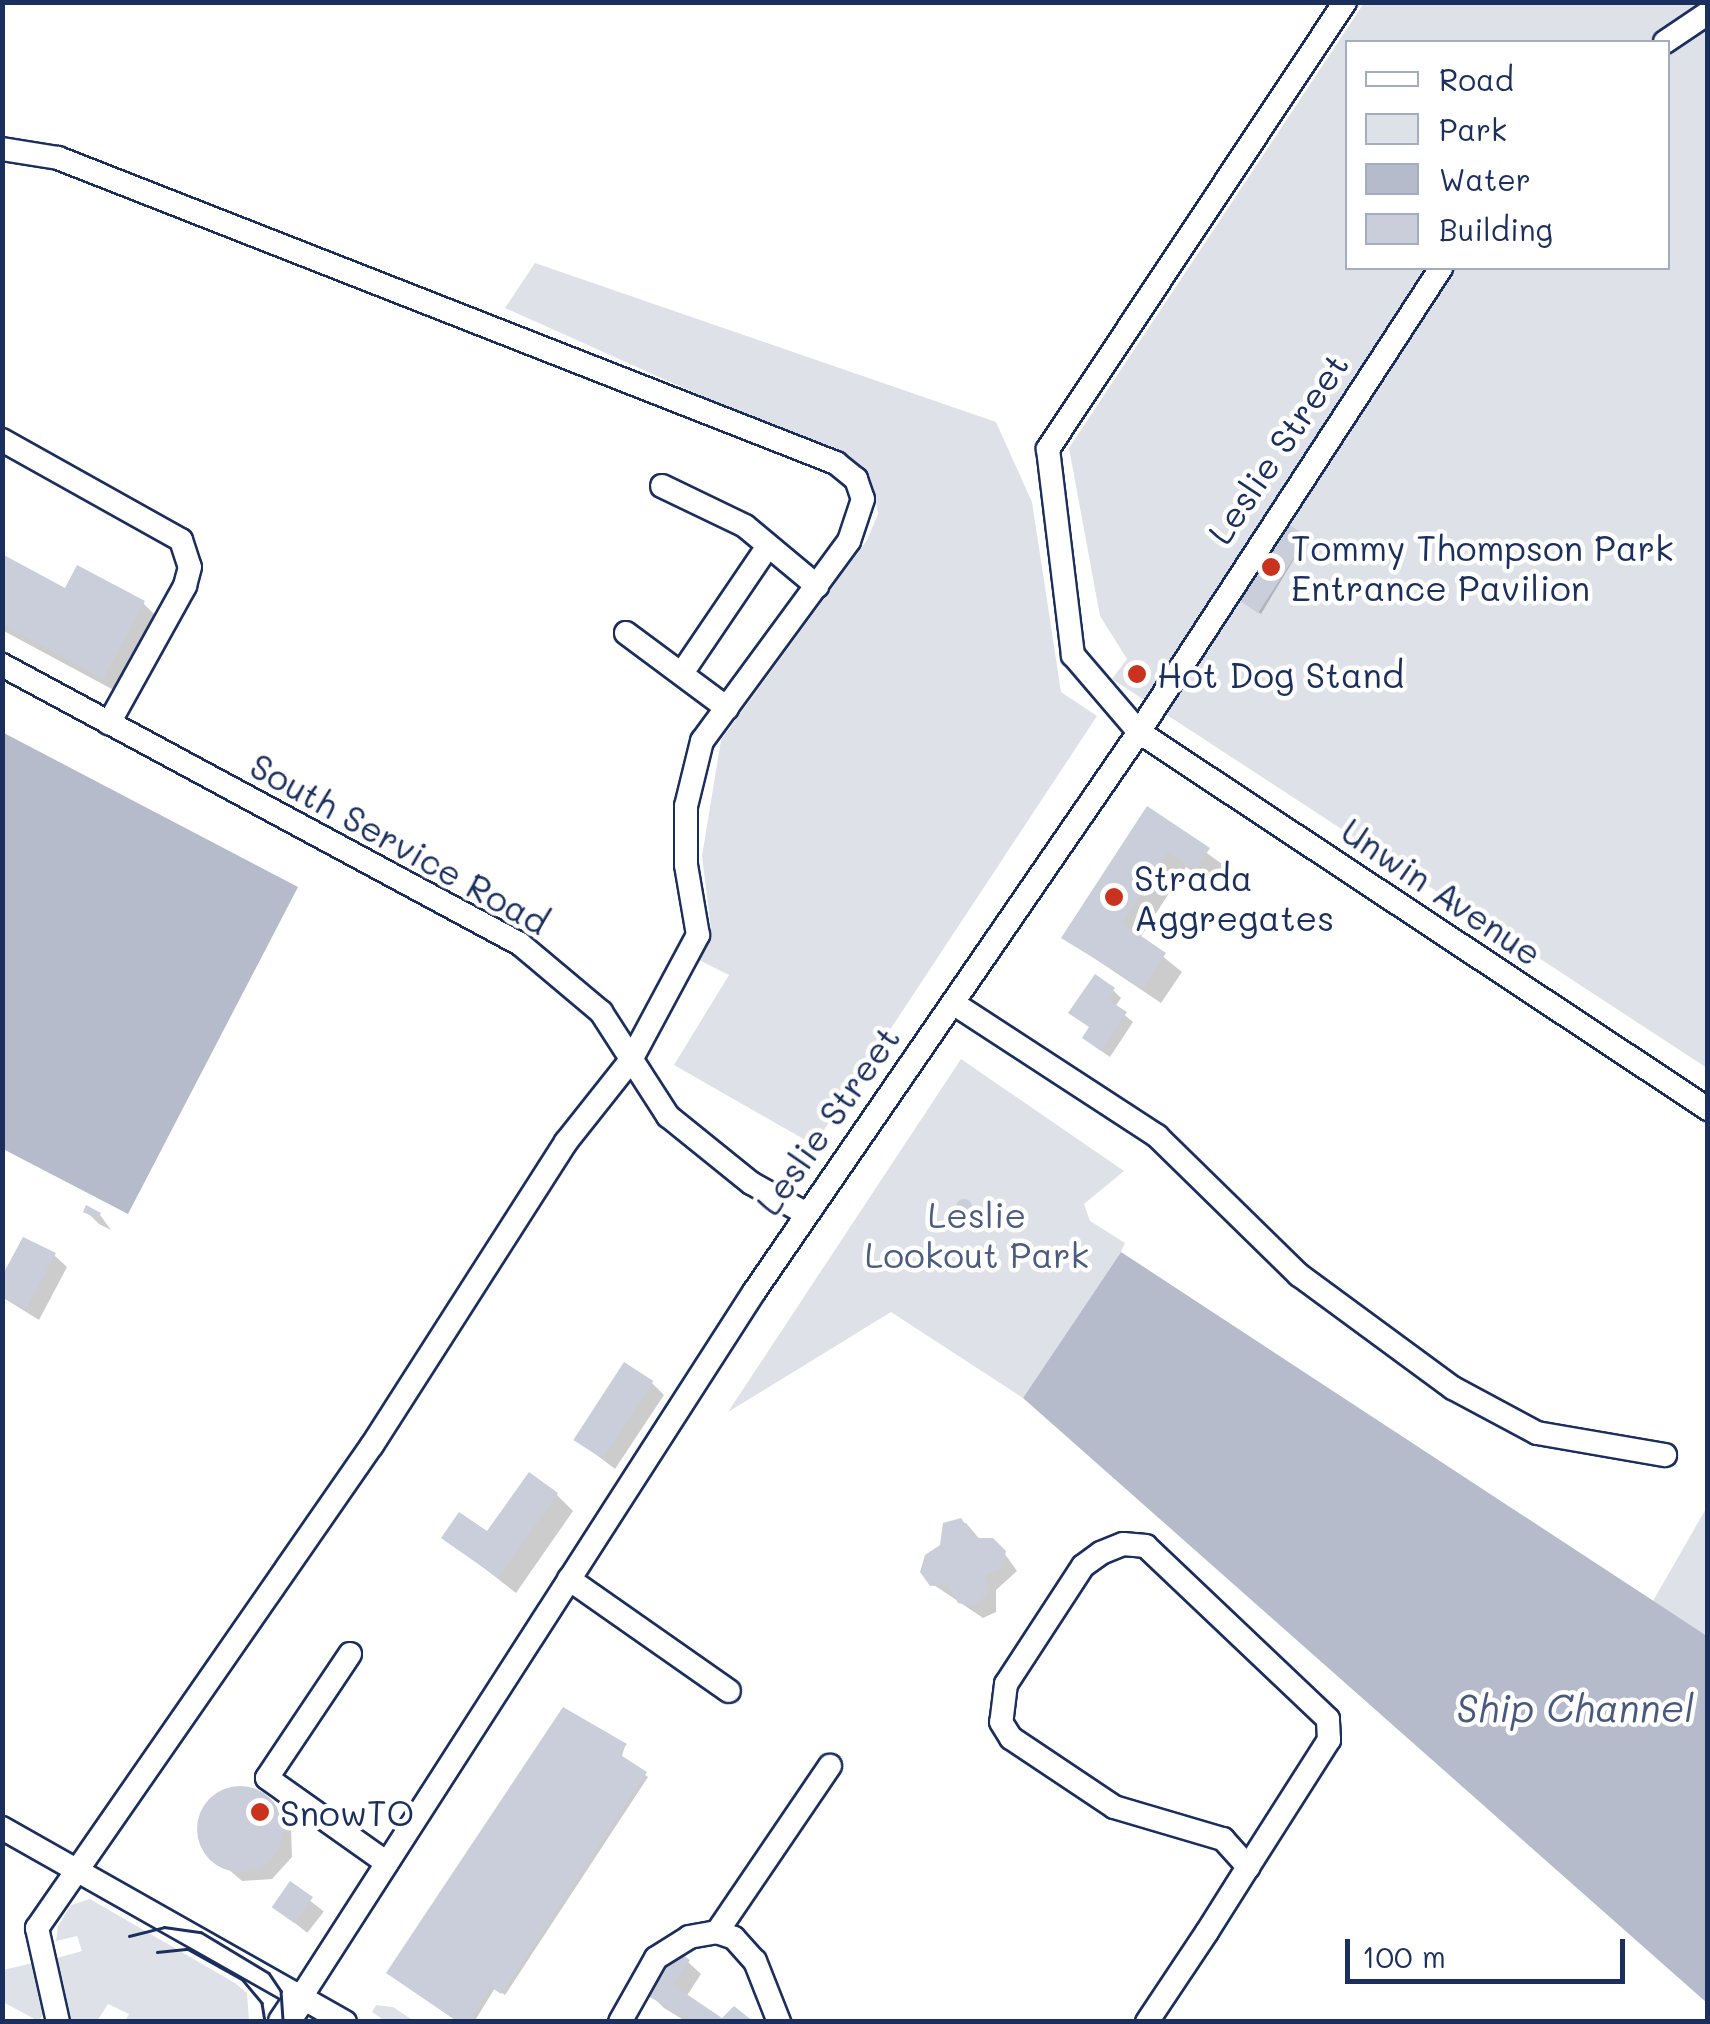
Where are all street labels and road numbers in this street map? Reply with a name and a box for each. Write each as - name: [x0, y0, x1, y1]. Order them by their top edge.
- street label: Leslie Street: [1198, 345, 1356, 551]
- street label: South Service Road: [243, 743, 557, 943]
- street label: Unwin Avenue: [1334, 809, 1550, 973]
- street label: Leslie Street: [746, 1018, 908, 1222]

